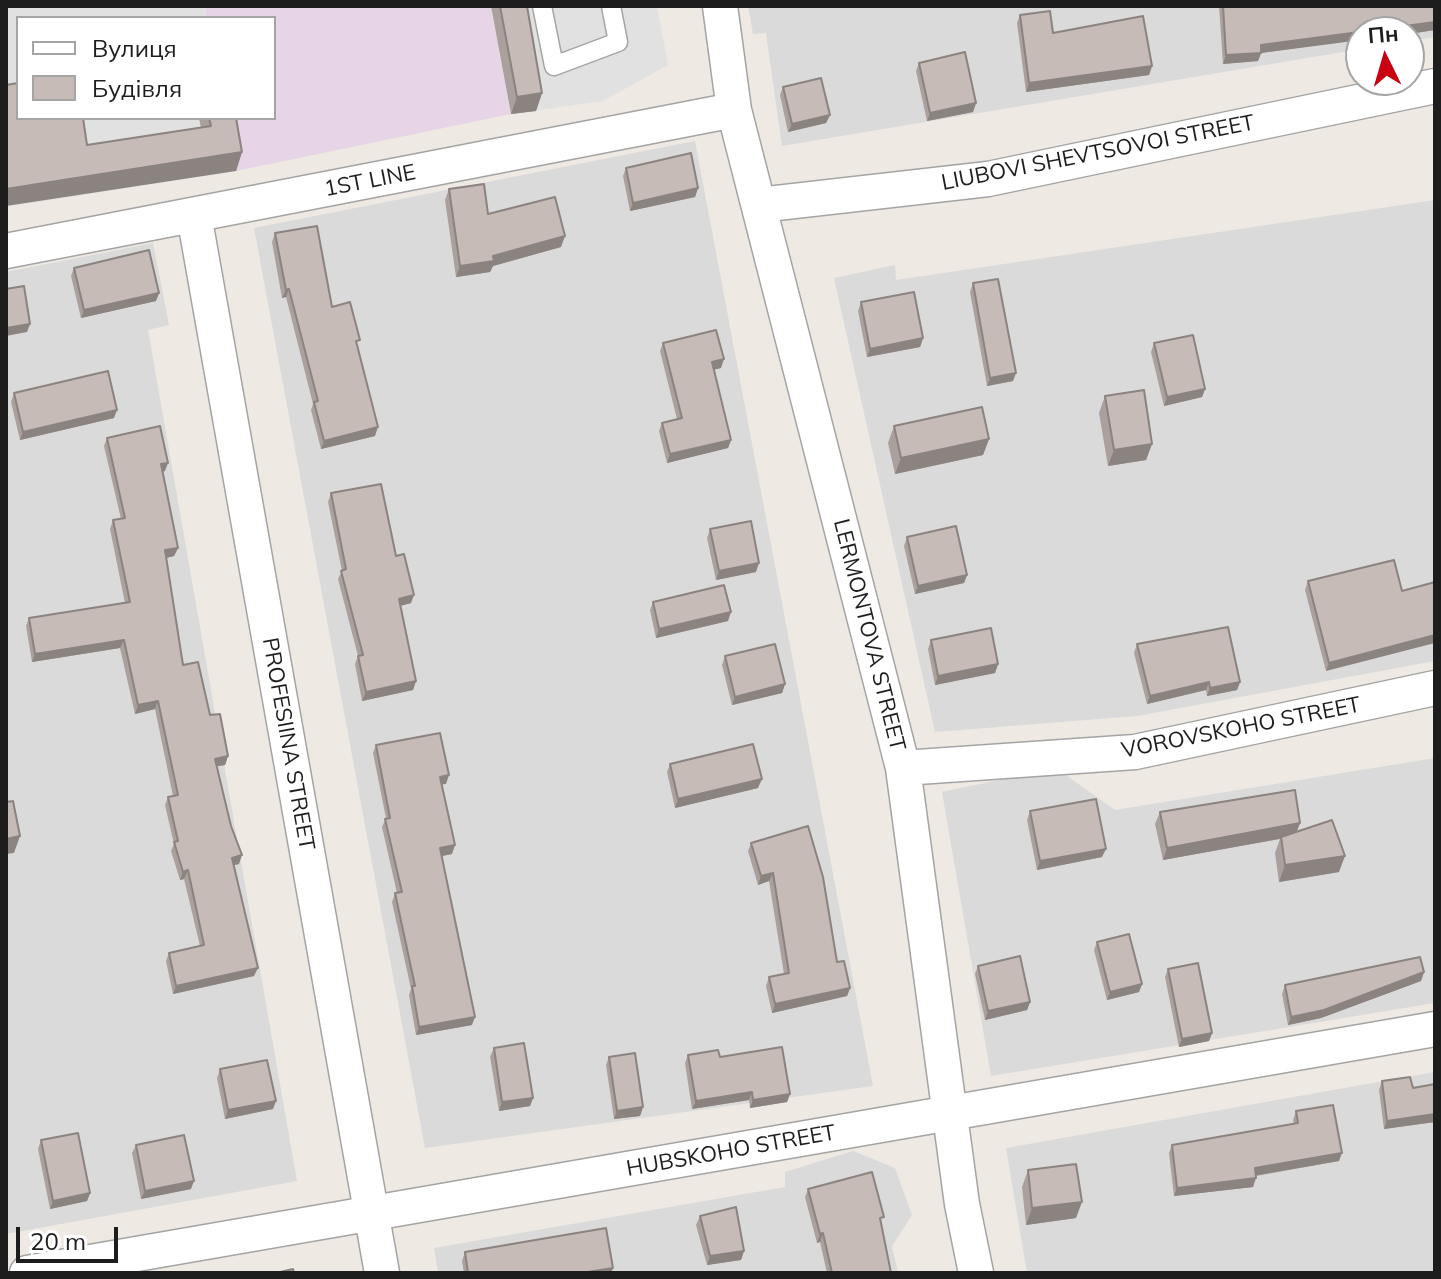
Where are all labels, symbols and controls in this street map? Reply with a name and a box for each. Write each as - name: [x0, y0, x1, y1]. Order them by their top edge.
- legend: [16, 16, 276, 120]
- north arrow: [1345, 16, 1425, 96]
- text: Пн: [1367, 19, 1400, 49]
- text: Вулиця: [92, 33, 177, 63]
- text: Будівля: [92, 73, 182, 103]
- street label: LIUBOVI SHEVTSOVOI STREET: [939, 110, 1257, 196]
- street label: 1ST LINE: [322, 159, 418, 203]
- street label: LERMONTOVA STREET: [827, 516, 911, 754]
- street label: PROFESIINA STREET: [256, 635, 320, 853]
- street label: VOROVSKOHO STREET: [1119, 692, 1363, 764]
- street label: HUBSKOHO STREET: [624, 1120, 838, 1182]
- scale bar: [20, 1211, 122, 1261]
- text: 20 m: [30, 1226, 86, 1256]

